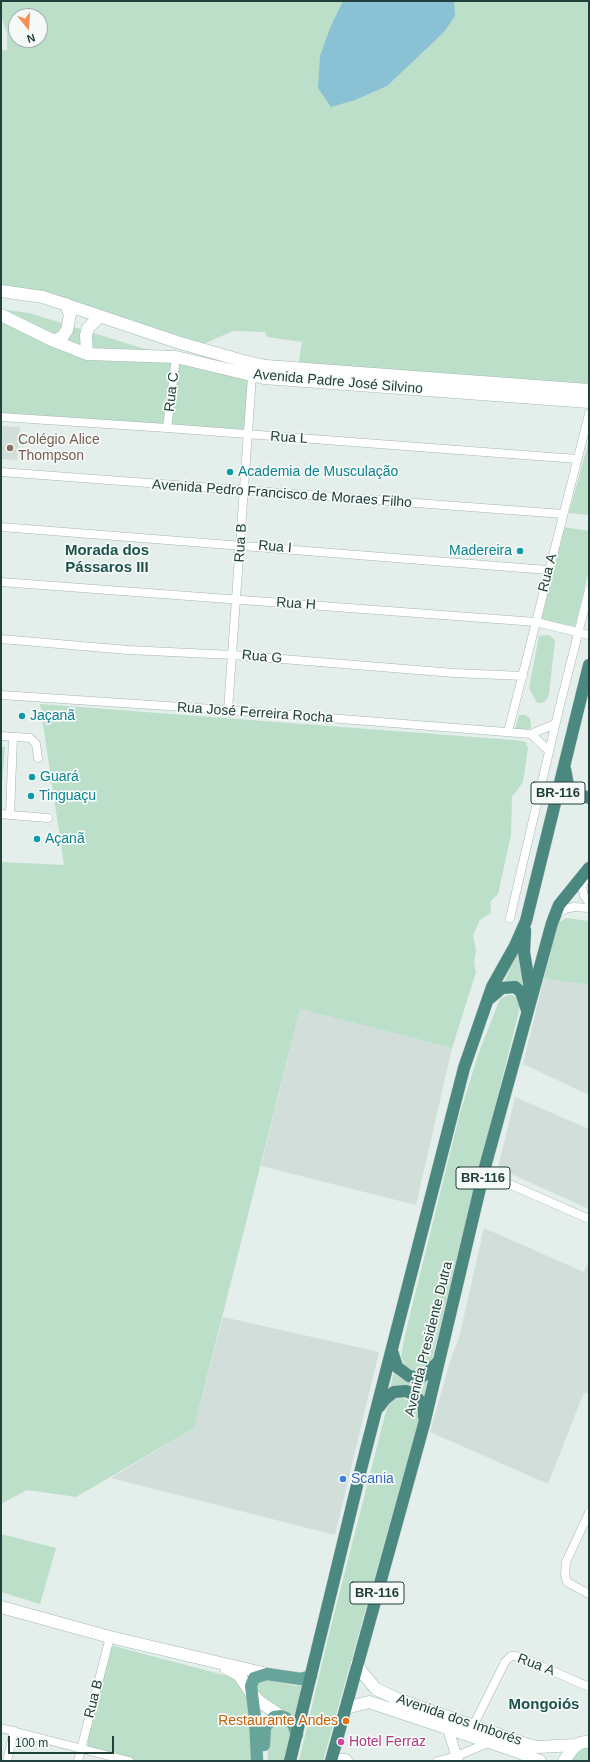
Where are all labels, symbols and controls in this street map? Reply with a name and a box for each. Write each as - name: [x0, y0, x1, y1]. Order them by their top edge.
- north arrow: [8, 8, 48, 48]
- text: N: [26, 32, 37, 45]
- street label: Avenida Padre José Silvino: [253, 366, 423, 398]
- street label: Rua C: [161, 371, 183, 413]
- street label: Rua L: [270, 428, 308, 448]
- place label: Colégio Alice Thompson: [18, 432, 100, 464]
- marker: Colégio Alice Thompson: [5, 443, 15, 453]
- place label: Academia de Musculação: [238, 464, 398, 480]
- marker: Academia de Musculação: [225, 467, 235, 477]
- street label: Avenida Pedro Francisco de Moraes Filho: [152, 477, 412, 511]
- street label: Rua B: [232, 523, 250, 563]
- street label: Rua I: [258, 537, 292, 557]
- district label: Morada dos Pássaros III: [65, 542, 149, 577]
- place label: Madereira: [449, 543, 512, 559]
- marker: Madereira: [515, 546, 525, 556]
- street label: Rua A: [535, 552, 561, 594]
- street label: Rua H: [276, 594, 316, 614]
- street label: Rua G: [241, 647, 283, 667]
- street label: Rua José Ferreira Rocha: [176, 699, 334, 727]
- place label: Jaçanã: [30, 708, 75, 724]
- marker: Jaçanã: [17, 711, 27, 721]
- place label: Guará: [40, 769, 79, 785]
- marker: Guará: [27, 772, 37, 782]
- road number: BR-116: [531, 782, 585, 804]
- place label: Tinguaçu: [39, 788, 96, 804]
- marker: Tinguaçu: [26, 791, 36, 801]
- place label: Açanã: [45, 831, 85, 847]
- marker: Açanã: [32, 834, 42, 844]
- road number: BR-116: [456, 1167, 510, 1189]
- street label: Avenida Presidente Dutra: [402, 1260, 456, 1418]
- place label: Scania: [351, 1471, 394, 1487]
- marker: Scania: [338, 1474, 348, 1484]
- road number: BR-116: [350, 1582, 404, 1604]
- street label: Rua A: [515, 1650, 557, 1680]
- street label: Rua B: [81, 1678, 107, 1720]
- street label: Avenida dos Imborés: [394, 1691, 524, 1749]
- district label: Mongoiós: [509, 1696, 579, 1714]
- place label: Restaurante Andes: [218, 1713, 338, 1729]
- marker: Restaurante Andes: [341, 1716, 351, 1726]
- scale bar: [10, 1728, 116, 1754]
- place label: Hotel Ferraz: [349, 1734, 426, 1750]
- text: 100 m: [15, 1736, 48, 1750]
- marker: Hotel Ferraz: [336, 1737, 346, 1747]

